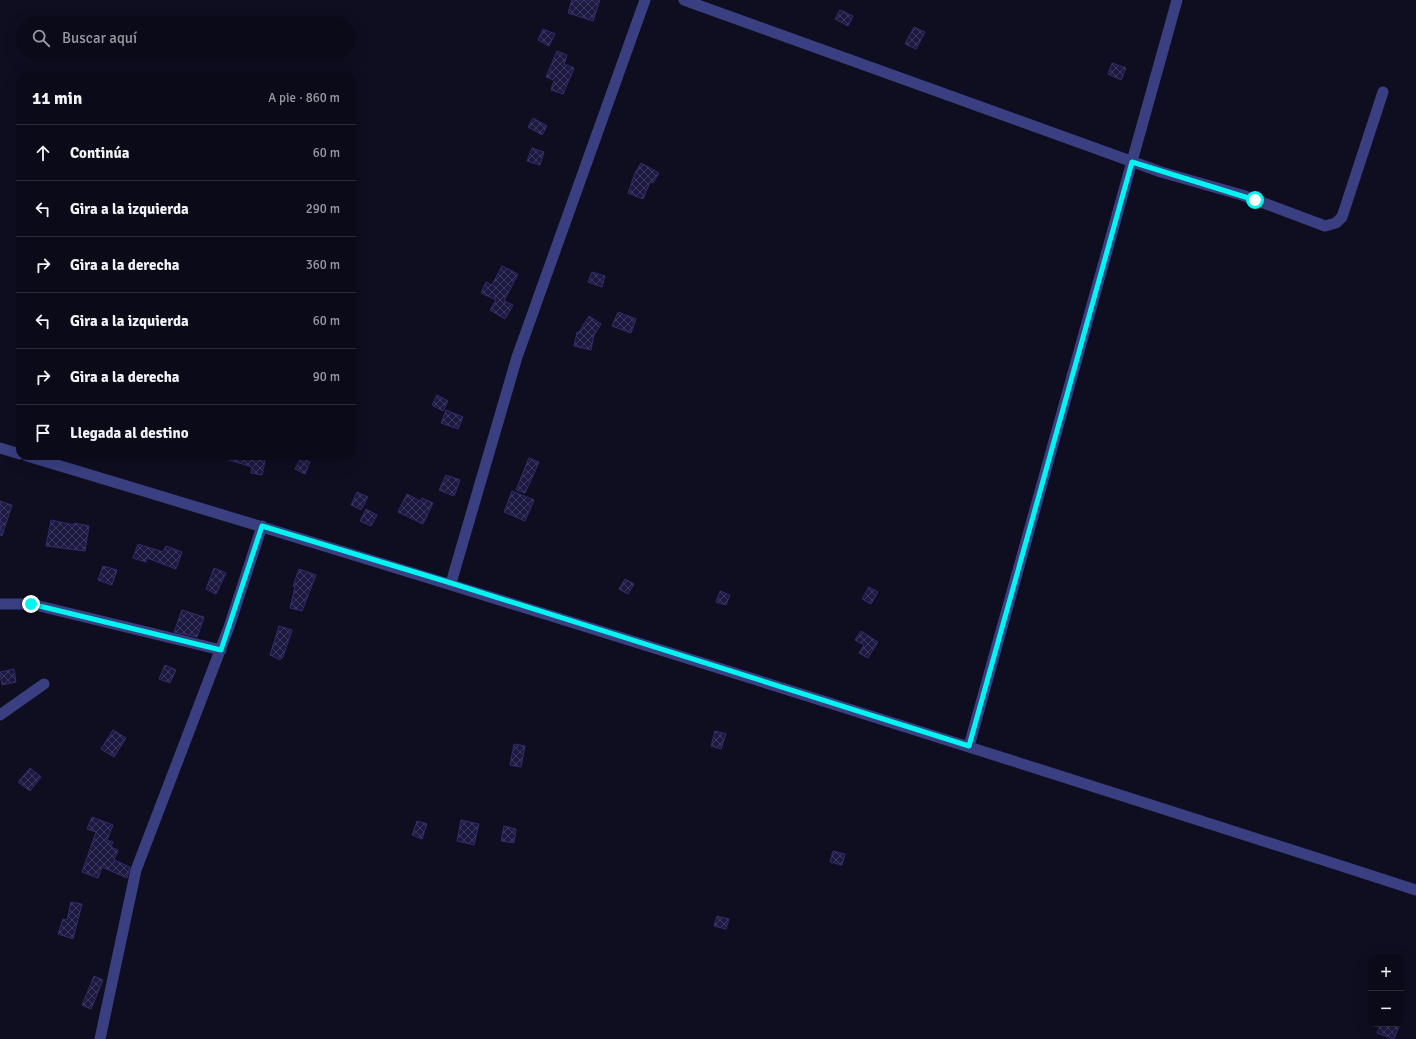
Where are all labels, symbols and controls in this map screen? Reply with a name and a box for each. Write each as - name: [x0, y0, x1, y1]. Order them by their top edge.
- search box: [16, 16, 356, 60]
- icon: search: [30, 27, 52, 49]
- text: Buscar aquí: [62, 29, 137, 47]
- text: 11 min: [32, 88, 82, 109]
- text: A pie · 860 m: [268, 90, 340, 106]
- icon: ahead: [32, 142, 54, 164]
- text: Continúa: [70, 144, 129, 162]
- text: 60 m: [313, 145, 340, 161]
- route start: [1246, 191, 1264, 209]
- icon: left: [32, 198, 54, 220]
- text: Gira a la izquierda: [70, 200, 189, 218]
- text: 290 m: [306, 201, 340, 217]
- icon: right: [32, 254, 54, 276]
- text: Gira a la derecha: [70, 256, 180, 274]
- text: 360 m: [306, 257, 340, 273]
- icon: left: [32, 310, 54, 332]
- text: Gira a la izquierda: [70, 312, 189, 330]
- text: 60 m: [313, 313, 340, 329]
- icon: right: [32, 366, 54, 388]
- text: Gira a la derecha: [70, 368, 180, 386]
- text: 90 m: [313, 369, 340, 385]
- icon: arrive: [32, 422, 54, 444]
- text: Llegada al destino: [70, 424, 189, 442]
- route end: [22, 595, 40, 613]
- map controls: [1368, 955, 1404, 1027]
- button: +: [1368, 955, 1404, 991]
- button: −: [1368, 991, 1404, 1027]

